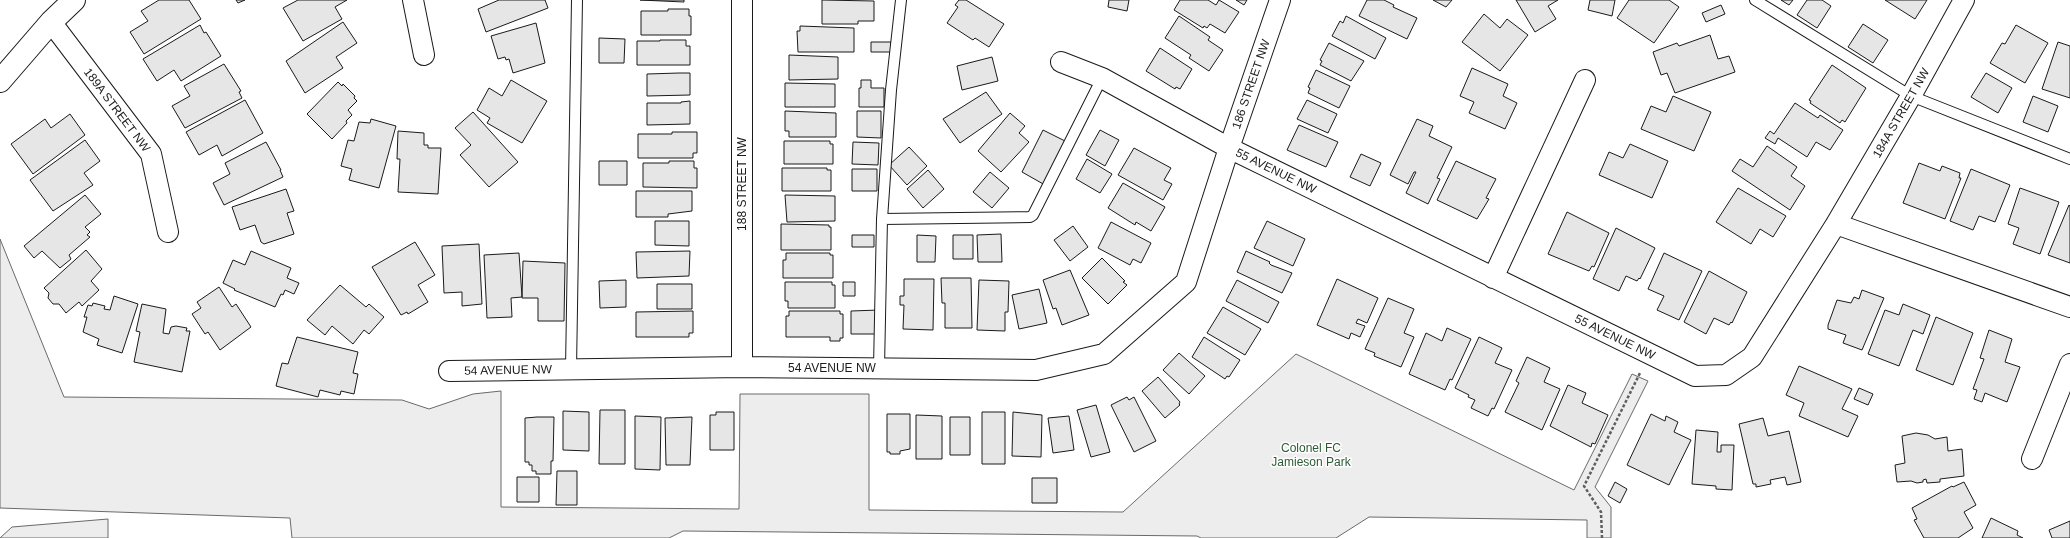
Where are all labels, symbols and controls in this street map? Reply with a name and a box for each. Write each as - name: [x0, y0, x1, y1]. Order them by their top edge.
- street label: 186 STREET NW: [1229, 37, 1273, 131]
- street label: 189A STREET NW: [81, 65, 153, 155]
- street label: 184A STREET NW: [1870, 65, 1933, 160]
- street label: 188 STREET NW: [735, 136, 749, 231]
- street label: 55 AVENUE NW: [1233, 145, 1319, 197]
- street label: 55 AVENUE NW: [1572, 311, 1658, 363]
- street label: 54 AVENUE NW: [788, 361, 877, 375]
- street label: 54 AVENUE NW: [464, 362, 553, 378]
- park label: Colonel FC Jamieson Park: [1271, 441, 1352, 469]

